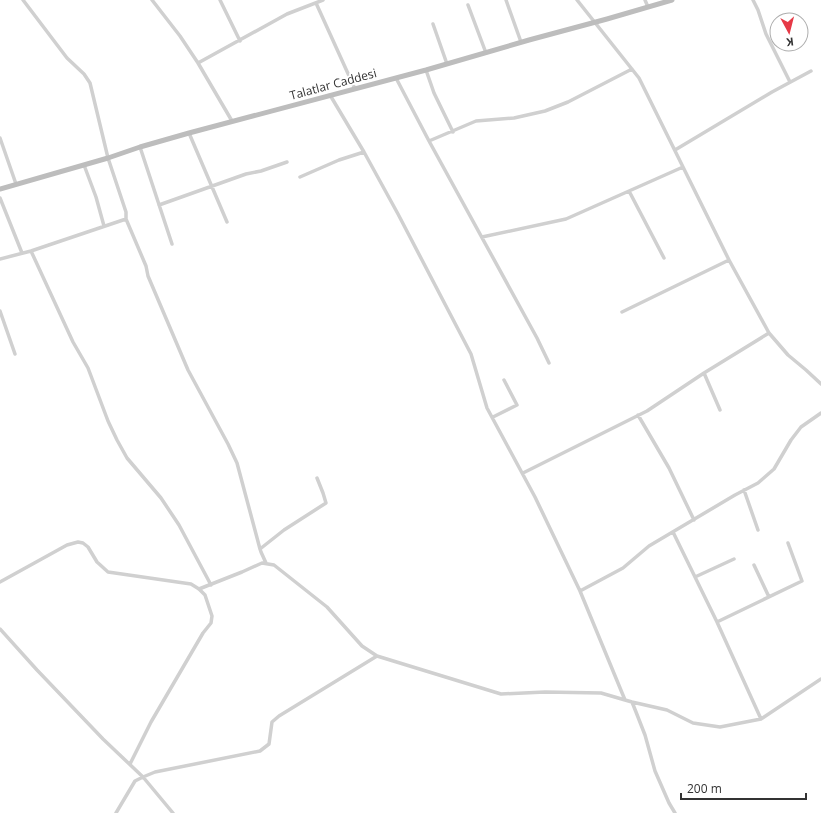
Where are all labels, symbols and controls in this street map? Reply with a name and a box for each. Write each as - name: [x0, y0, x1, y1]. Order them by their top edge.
- north arrow: [769, 12, 809, 52]
- text: K: [785, 35, 795, 50]
- street label: Talatlar Caddesi: [288, 64, 378, 104]
- scale bar: [681, 775, 806, 801]
- text: 200 m: [687, 780, 722, 797]

